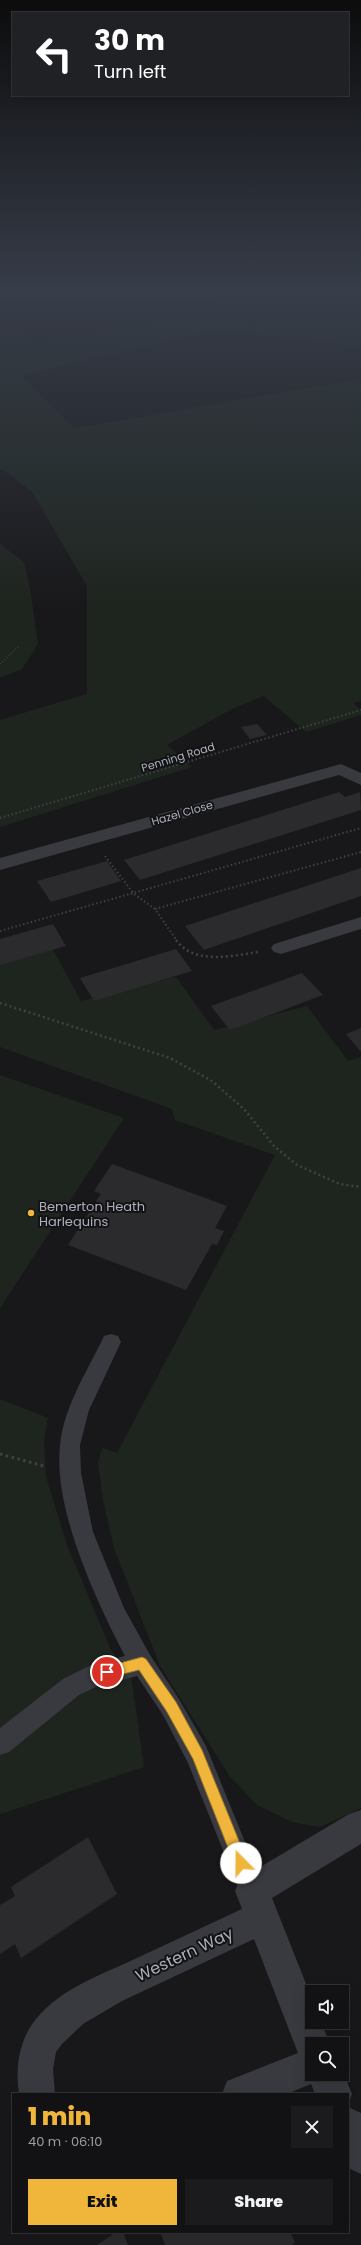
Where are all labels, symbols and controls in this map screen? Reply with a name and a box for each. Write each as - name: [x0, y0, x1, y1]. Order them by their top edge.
- text: 30 m: [94, 21, 165, 60]
- icon: left: [28, 28, 80, 80]
- text: Turn left: [94, 59, 166, 84]
- street label: Penning Road: [139, 738, 217, 776]
- street label: Hazel Close: [149, 797, 215, 829]
- place label: Bemerton Heath Harlequins: [39, 1197, 145, 1231]
- marker: Bemerton Heath Harlequins: [26, 1208, 36, 1218]
- pin: [90, 1655, 124, 1689]
- icon: arrive: [96, 1661, 118, 1683]
- position arrow: [220, 1842, 262, 1884]
- street label: Western Way: [132, 1922, 237, 1987]
- map controls: [305, 1985, 349, 2081]
- button: sound: [305, 1985, 349, 2029]
- button: search: [305, 2037, 349, 2081]
- text: 1 min: [28, 2100, 91, 2133]
- button: close: [291, 2106, 333, 2148]
- text: 40 m · 06:10: [28, 2132, 102, 2151]
- button: Exit: [28, 2179, 177, 2225]
- button: Share: [185, 2179, 333, 2225]

